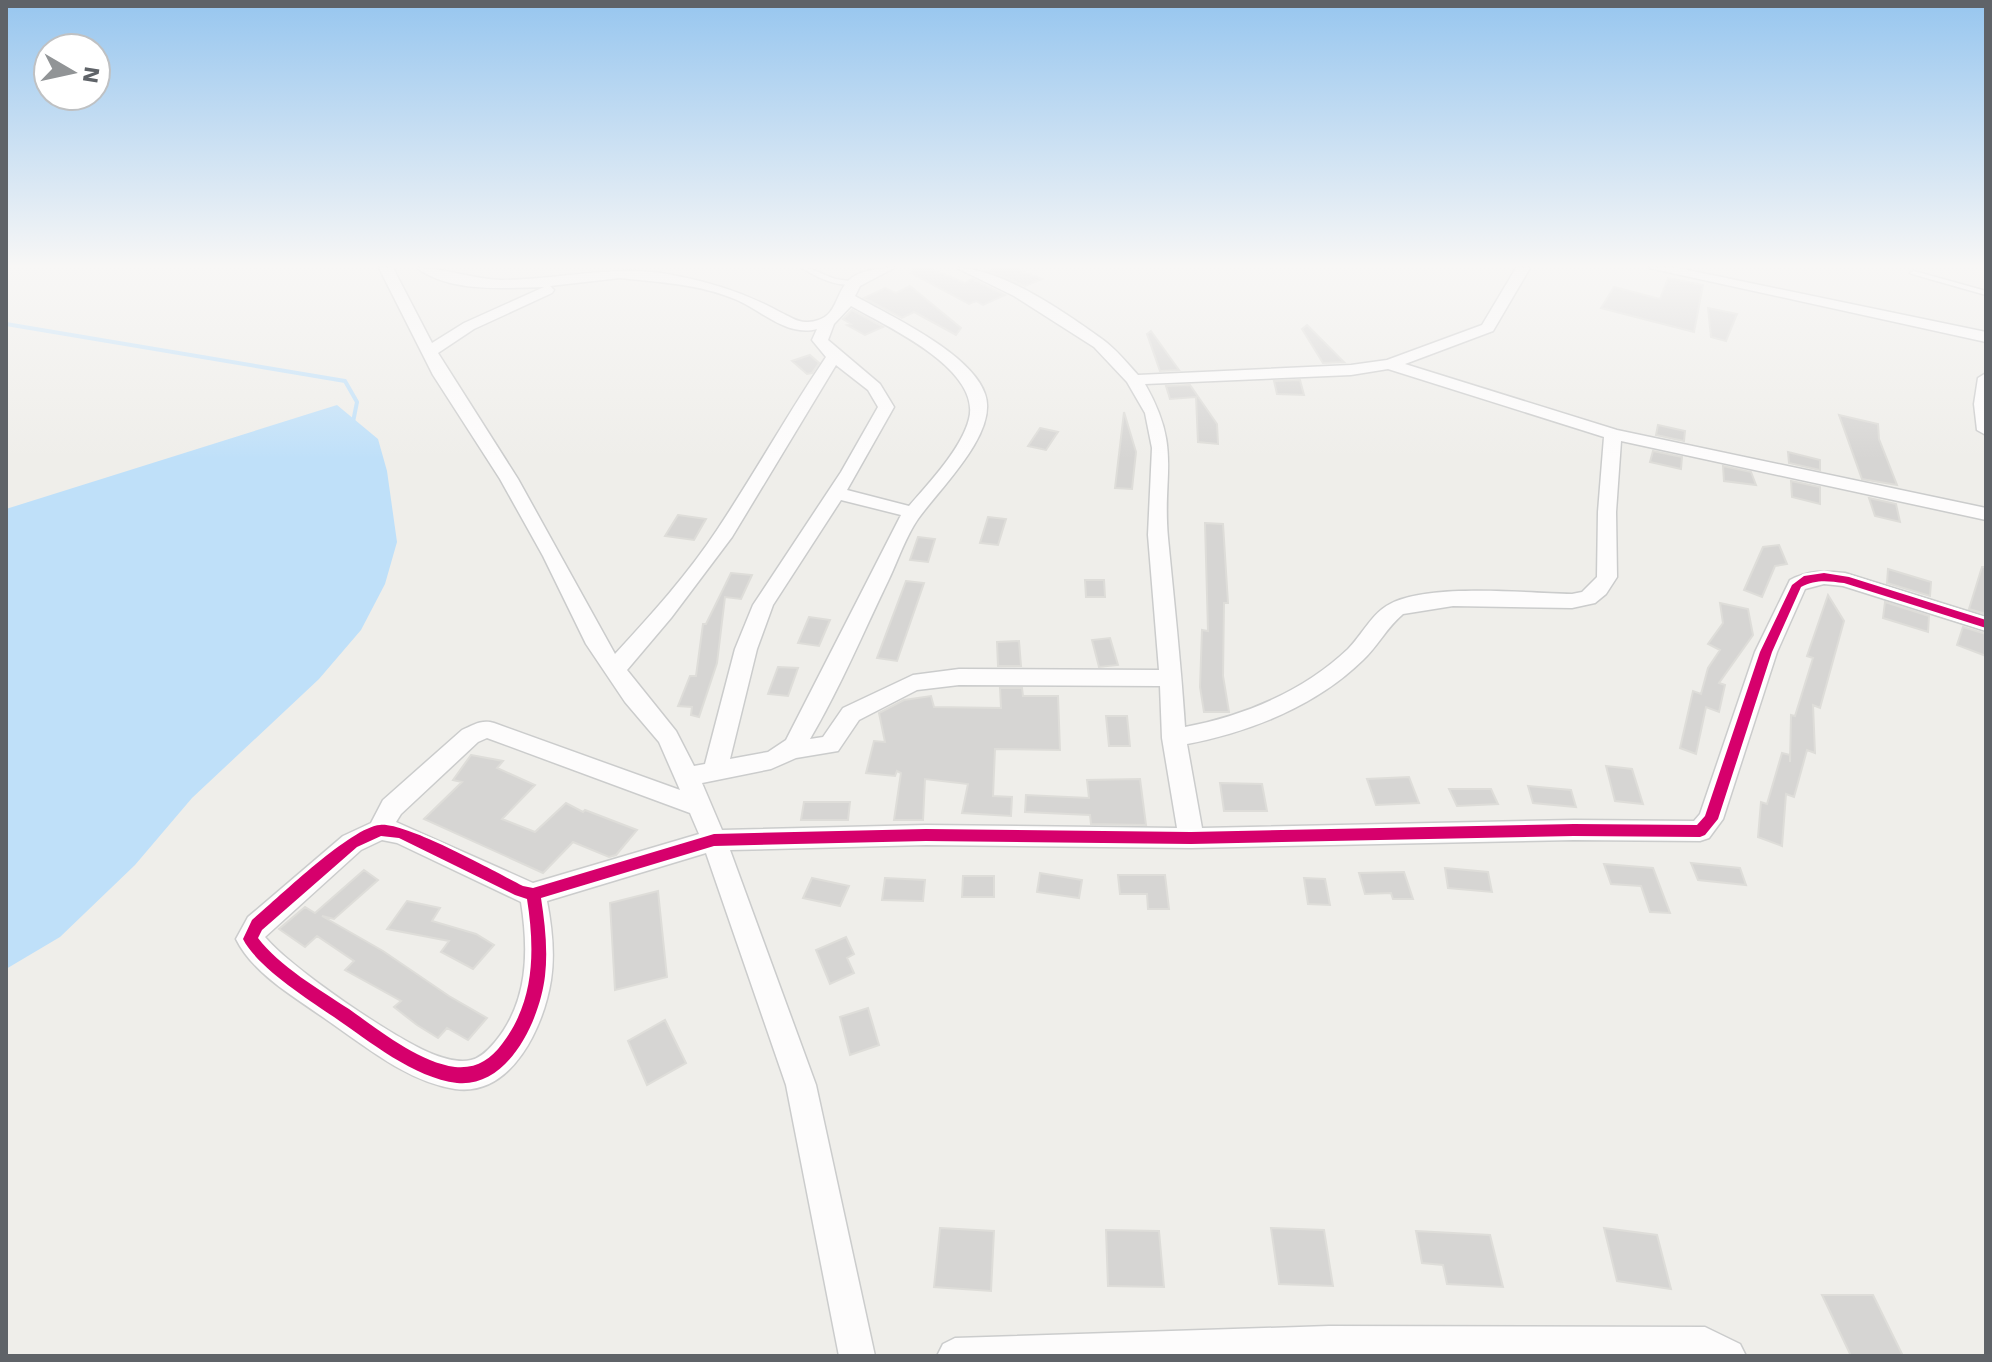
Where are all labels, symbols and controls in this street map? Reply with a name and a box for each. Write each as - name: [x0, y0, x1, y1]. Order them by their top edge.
- north arrow: [32, 32, 112, 112]
- text: N: [78, 65, 105, 85]

